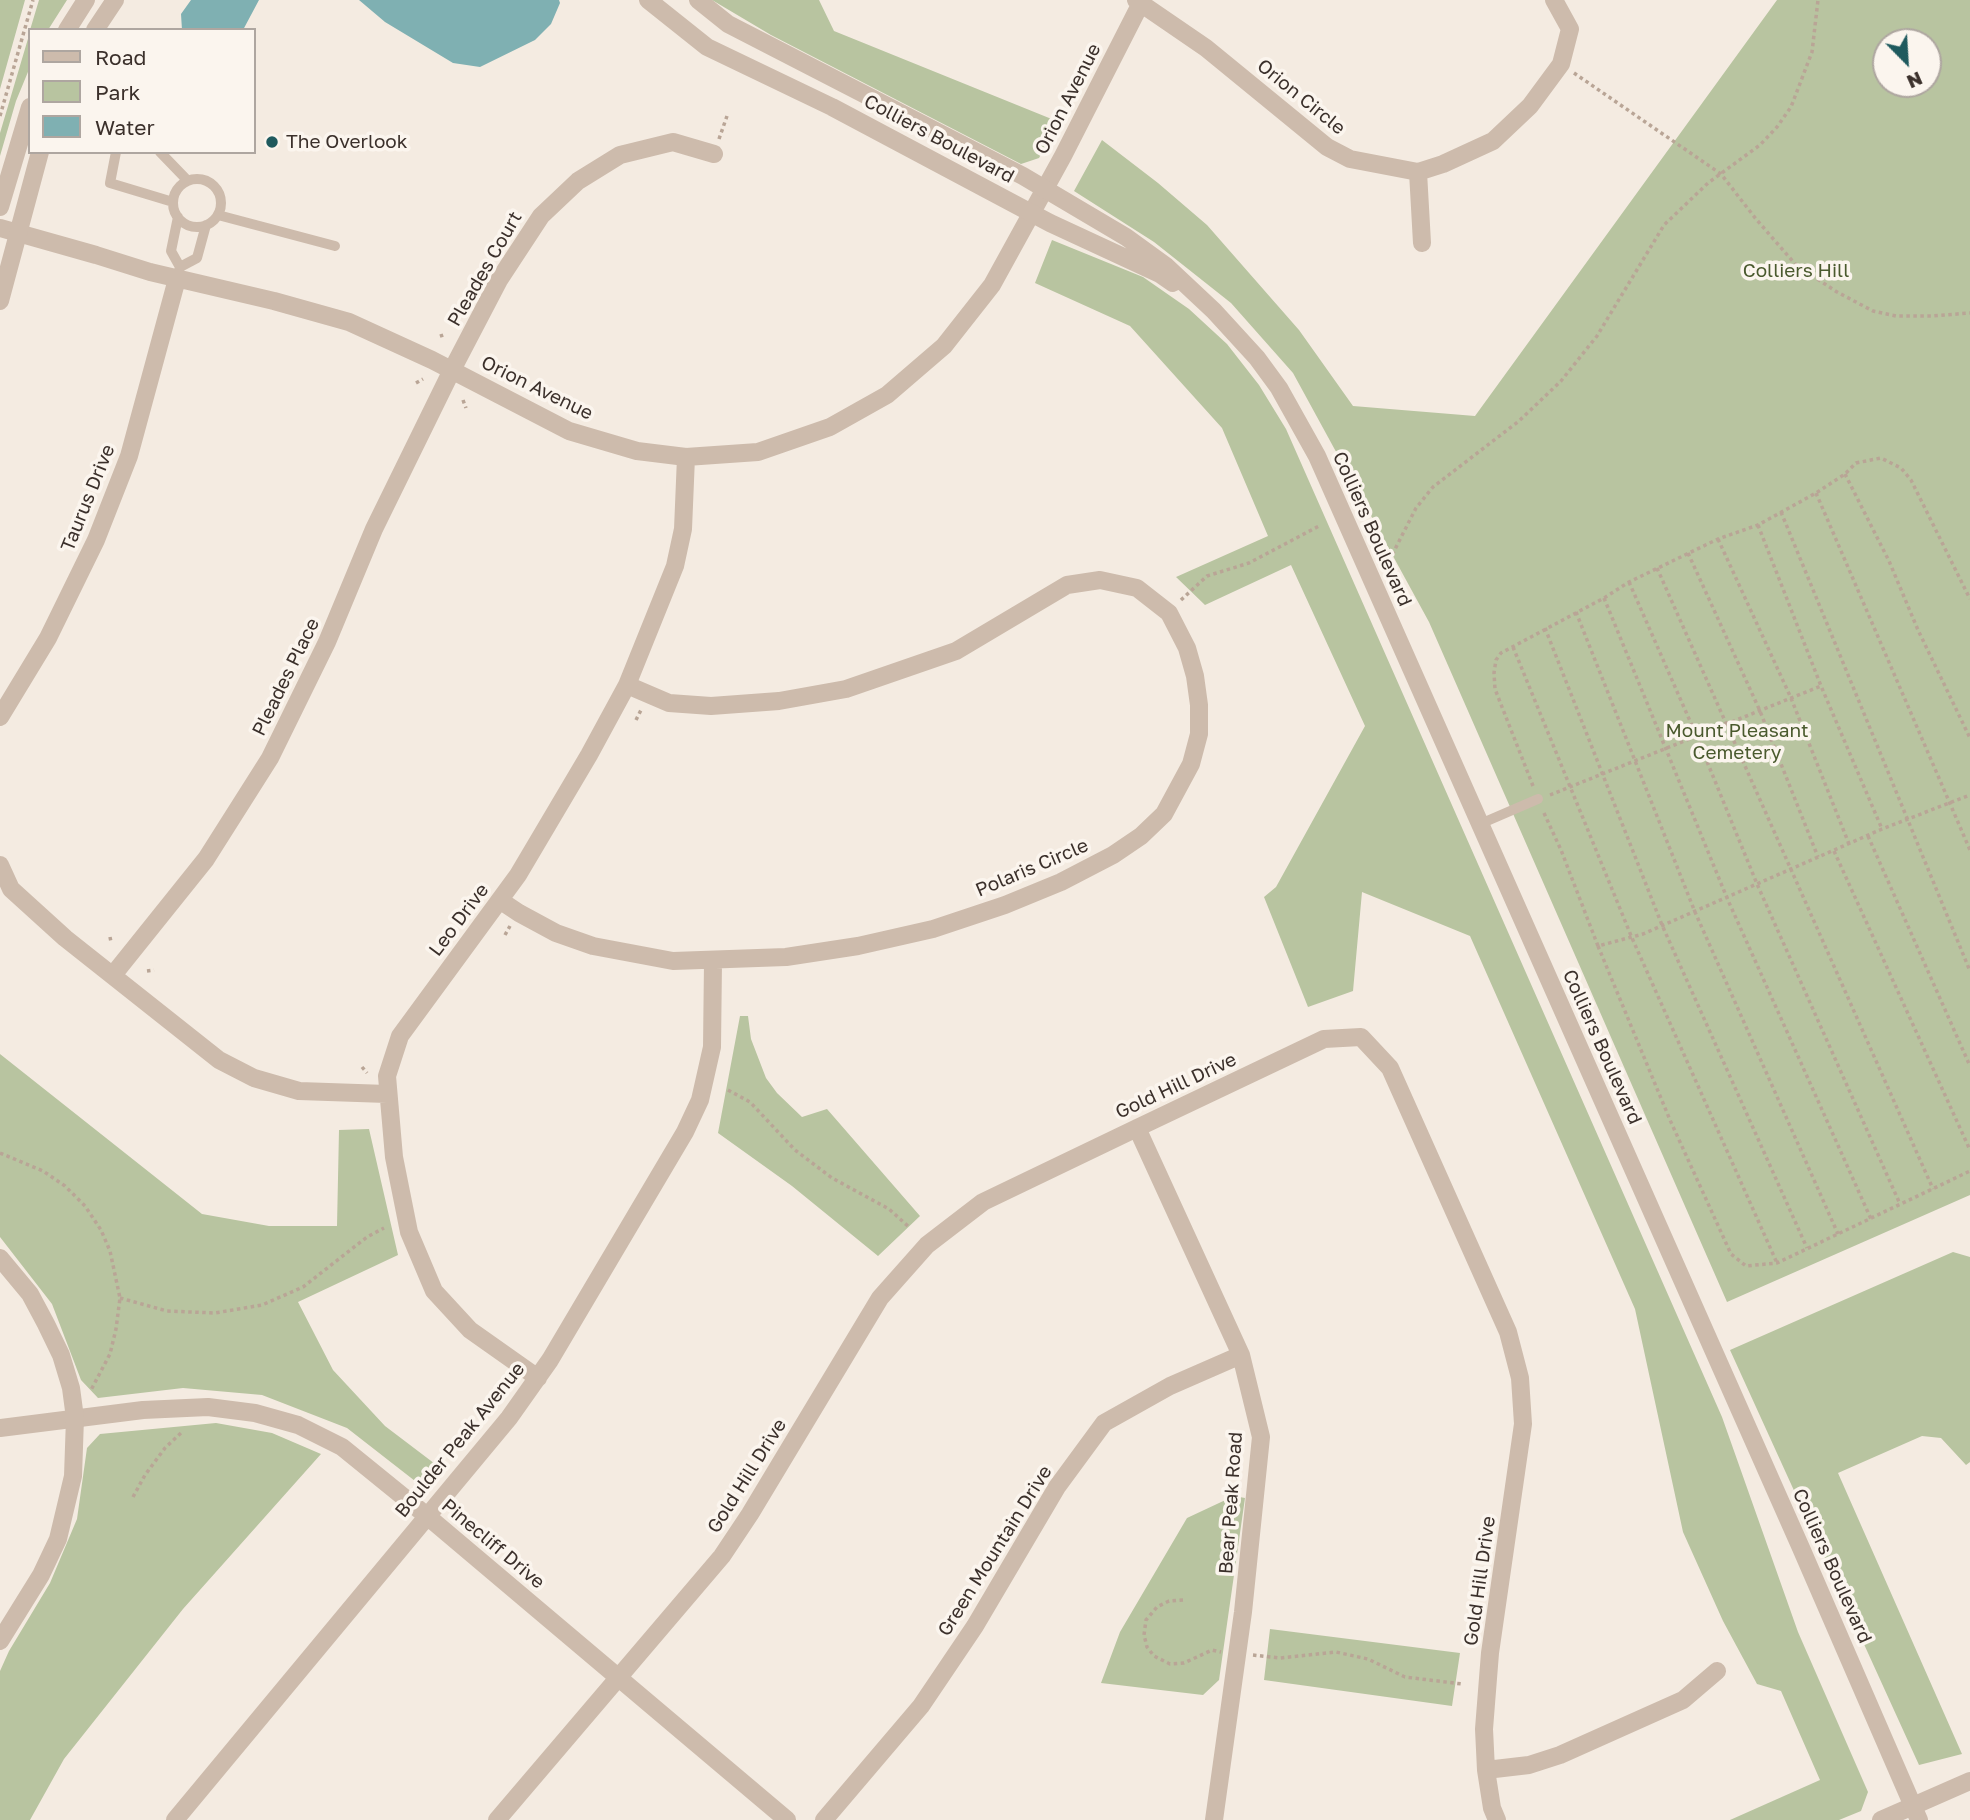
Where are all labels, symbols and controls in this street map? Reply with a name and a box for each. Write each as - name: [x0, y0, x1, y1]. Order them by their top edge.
- legend: [28, 28, 256, 154]
- north arrow: [1872, 28, 1942, 98]
- street label: Orion Avenue: [1030, 40, 1106, 158]
- text: Road: [95, 44, 146, 70]
- street label: Orion Circle: [1252, 55, 1350, 139]
- text: N: [1904, 67, 1926, 94]
- text: Park: [95, 79, 140, 105]
- street label: Colliers Boulevard: [860, 90, 1018, 188]
- text: Water: [95, 114, 155, 140]
- place label: The Overlook: [286, 131, 407, 153]
- marker: The Overlook: [264, 134, 280, 150]
- street label: Pleades Court: [443, 208, 527, 330]
- park label: Colliers Hill: [1743, 260, 1849, 282]
- street label: Orion Avenue: [477, 351, 597, 425]
- street label: Taurus Drive: [56, 441, 120, 555]
- street label: Colliers Boulevard: [1328, 448, 1416, 610]
- street label: Pleades Place: [248, 614, 324, 740]
- park label: Mount Pleasant Cemetery: [1665, 720, 1809, 764]
- street label: Polaris Circle: [972, 834, 1092, 902]
- street label: Leo Drive: [424, 879, 494, 961]
- street label: Colliers Boulevard: [1558, 966, 1646, 1128]
- street label: Gold Hill Drive: [1112, 1048, 1240, 1124]
- street label: Boulder Peak Avenue: [390, 1358, 530, 1522]
- street label: Gold Hill Drive: [703, 1415, 791, 1537]
- street label: Bear Peak Road: [1215, 1431, 1247, 1575]
- street label: Green Mountain Drive: [933, 1462, 1057, 1640]
- street label: Colliers Boulevard: [1788, 1485, 1876, 1647]
- street label: Pinecliff Drive: [437, 1494, 549, 1594]
- street label: Gold Hill Drive: [1460, 1515, 1500, 1647]

